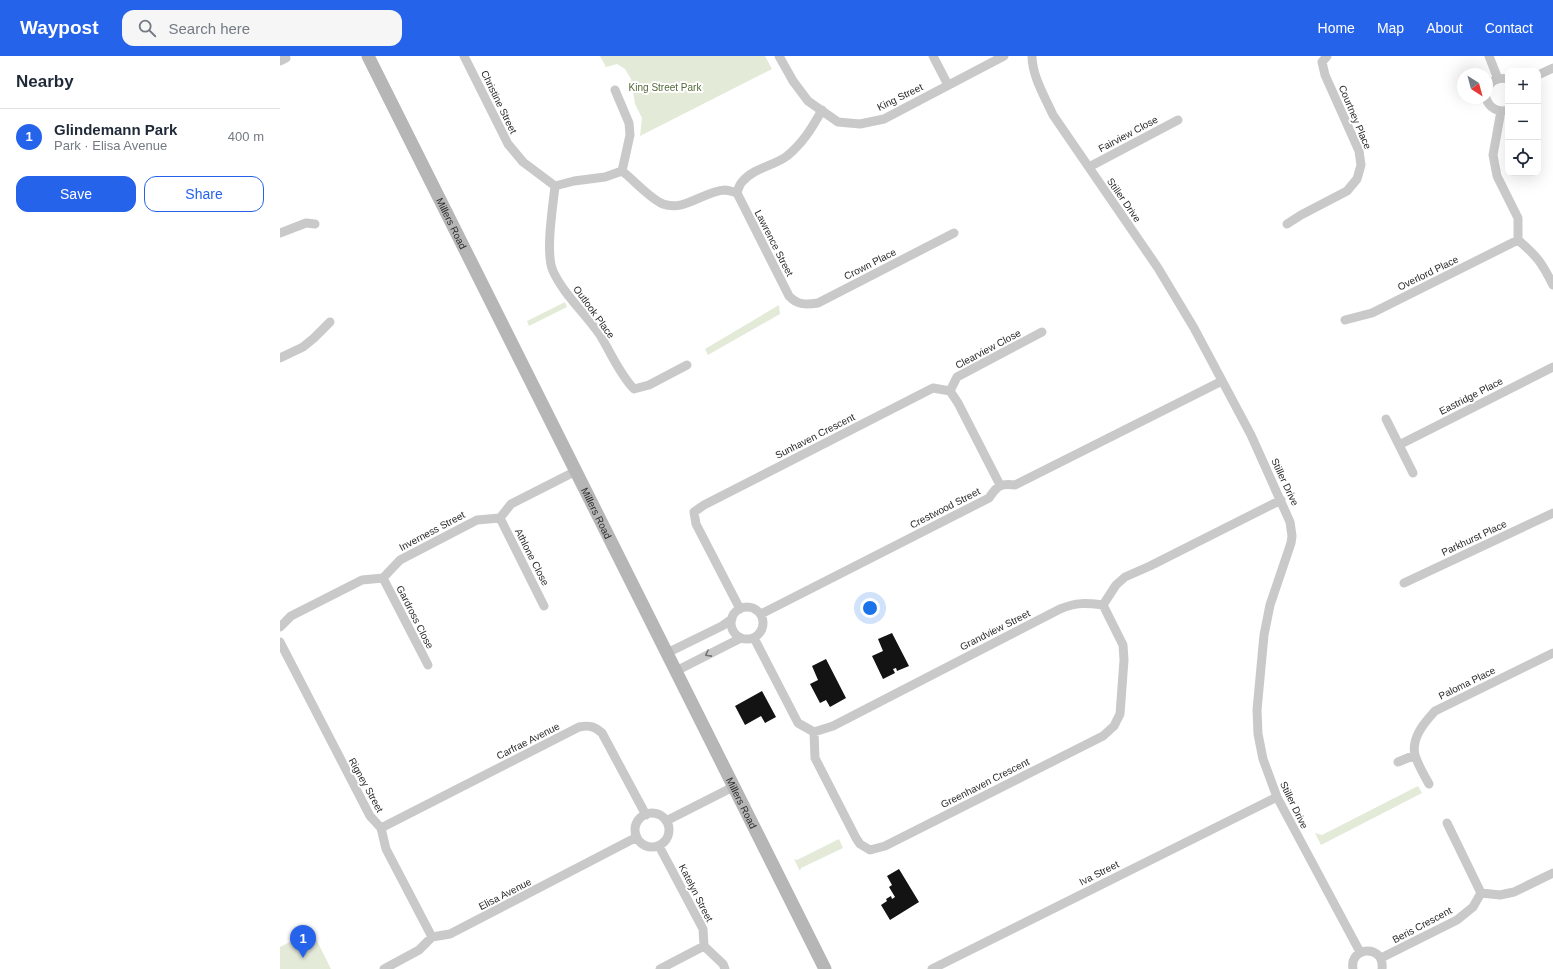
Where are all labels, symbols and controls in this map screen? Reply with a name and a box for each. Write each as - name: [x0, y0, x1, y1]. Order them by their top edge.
- search box: [122, 10, 402, 46]
- text: Waypost: [20, 17, 98, 38]
- icon: search: [136, 17, 158, 39]
- text: Search here: [168, 20, 250, 37]
- text: Home: [1318, 20, 1355, 36]
- text: Map: [1377, 20, 1404, 36]
- text: About: [1426, 20, 1463, 36]
- text: Contact: [1485, 20, 1533, 36]
- north arrow: [1457, 68, 1493, 104]
- map controls: [1505, 68, 1541, 176]
- button: +: [1505, 68, 1541, 104]
- street label: Christine Street: [479, 69, 519, 136]
- text: Nearby: [16, 72, 74, 91]
- street label: King Street: [875, 81, 925, 113]
- park label: King Street Park: [629, 82, 702, 93]
- street label: Courtney Place: [1337, 83, 1374, 151]
- button: −: [1505, 104, 1541, 140]
- street label: Fairview Close: [1096, 114, 1160, 154]
- text: Glindemann Park: [54, 121, 177, 138]
- text: 1: [25, 129, 33, 144]
- text: 400 m: [228, 129, 264, 144]
- text: Park · Elisa Avenue: [54, 138, 167, 153]
- button: locate: [1505, 140, 1541, 176]
- button: Save: [16, 176, 136, 212]
- button: Share: [144, 176, 264, 212]
- street label: Stiller Drive: [1105, 176, 1143, 224]
- street label: Millers Road: [434, 196, 469, 251]
- street label: Lawrence Street: [753, 208, 796, 278]
- street label: Crown Place: [842, 246, 898, 282]
- street label: Overlord Place: [1396, 253, 1461, 292]
- street label: Outlook Place: [571, 284, 617, 341]
- street label: Clearview Close: [954, 327, 1023, 371]
- street label: Eastridge Place: [1437, 375, 1505, 417]
- street label: Sunhaven Crescent: [773, 411, 857, 461]
- street label: Stiller Drive: [1269, 457, 1301, 508]
- street label: Crestwood Street: [908, 485, 982, 530]
- street label: Millers Road: [579, 486, 614, 540]
- street label: Inverness Street: [397, 509, 467, 553]
- street label: Parkhurst Place: [1440, 518, 1509, 558]
- street label: Athlone Close: [513, 527, 551, 588]
- street label: Gardross Close: [394, 584, 436, 651]
- your location: [860, 598, 880, 618]
- street label: Grandview Street: [958, 607, 1032, 652]
- one-way arrow: [705, 649, 712, 657]
- street label: Paloma Place: [1437, 664, 1498, 701]
- street label: Carfrae Avenue: [495, 720, 562, 762]
- street label: Rigney Street: [347, 756, 386, 814]
- street label: Greenhaven Crescent: [939, 756, 1031, 810]
- street label: Millers Road: [724, 775, 759, 830]
- street label: Stiller Drive: [1278, 780, 1310, 831]
- street label: Iva Street: [1077, 858, 1121, 888]
- street label: Katelyn Street: [677, 863, 715, 924]
- street label: Elisa Avenue: [477, 876, 534, 912]
- street label: Beris Crescent: [1390, 905, 1454, 945]
- pin: 1: [290, 925, 316, 958]

